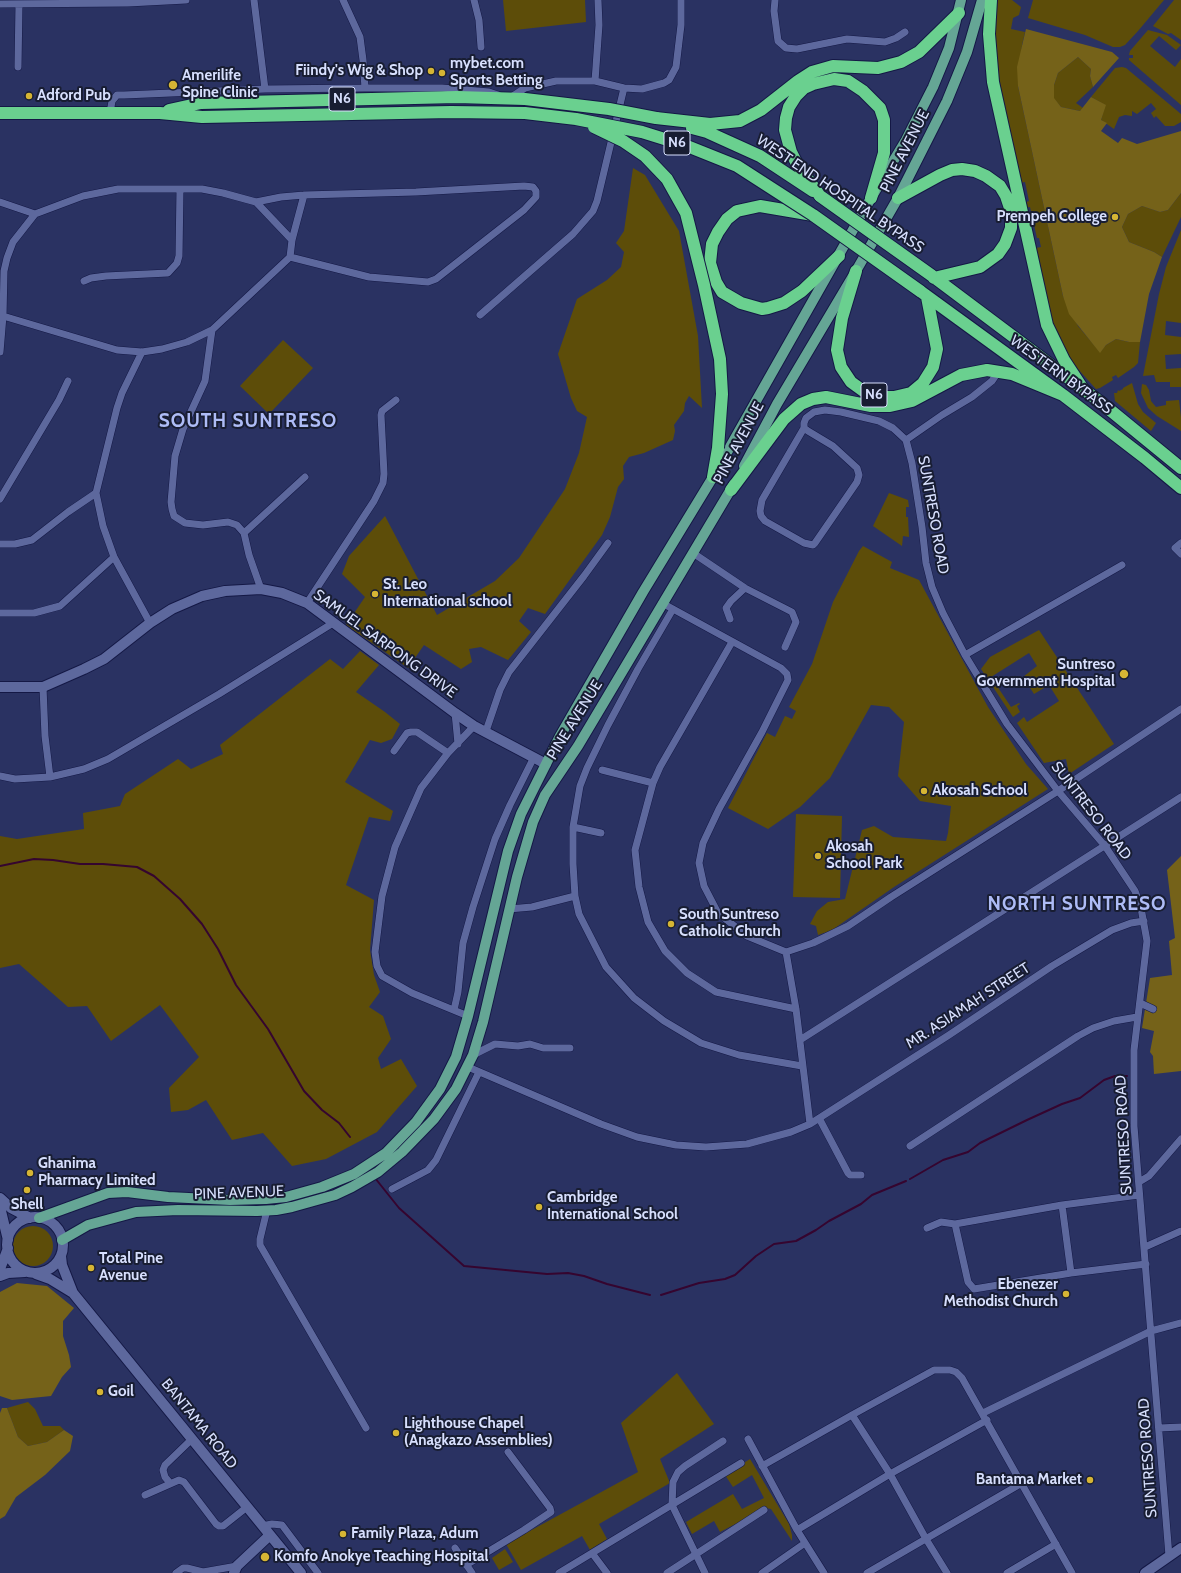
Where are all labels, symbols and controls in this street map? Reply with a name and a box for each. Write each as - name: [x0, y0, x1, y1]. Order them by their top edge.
- place label: mybet.com Sports Betting: [450, 55, 542, 90]
- place label: Fiindy's Wig & Shop: [295, 62, 423, 80]
- marker: Fiindy's Wig & Shop: [426, 66, 436, 76]
- place label: Amerilife Spine Clinic: [182, 67, 258, 102]
- marker: mybet.com Sports Betting: [437, 68, 447, 78]
- marker: Amerilife Spine Clinic: [167, 79, 179, 91]
- place label: Adford Pub: [37, 87, 111, 105]
- road number: N6: [329, 87, 355, 111]
- marker: Adford Pub: [24, 91, 34, 101]
- street label: PINE AVENUE: [876, 107, 934, 195]
- road number: N6: [664, 131, 690, 155]
- street label: WEST END HOSPITAL BYPASS: [753, 131, 927, 257]
- place label: Prempeh College: [996, 208, 1107, 226]
- marker: Prempeh College: [1110, 212, 1120, 222]
- street label: WESTERN BYPASS: [1006, 332, 1116, 418]
- road number: N6: [861, 383, 887, 407]
- street label: PINE AVENUE: [710, 399, 768, 487]
- district label: SOUTH SUNTRESO: [159, 410, 337, 432]
- street label: SUNTRESO ROAD: [914, 454, 952, 576]
- place label: St. Leo International school: [383, 576, 512, 611]
- street label: SAMUEL SARPONG DRIVE: [310, 586, 460, 702]
- marker: St. Leo International school: [370, 589, 380, 599]
- place label: Suntreso Government Hospital: [977, 656, 1115, 691]
- marker: Suntreso Government Hospital: [1118, 668, 1130, 680]
- street label: PINE AVENUE: [543, 677, 607, 763]
- street label: SUNTRESO ROAD: [1047, 758, 1135, 864]
- place label: Akosah School: [932, 782, 1027, 800]
- marker: Akosah School: [919, 786, 929, 796]
- place label: Akosah School Park: [826, 838, 903, 873]
- marker: Akosah School Park: [813, 851, 823, 861]
- district label: NORTH SUNTRESO: [987, 893, 1167, 915]
- place label: South Suntreso Catholic Church: [679, 906, 781, 941]
- marker: South Suntreso Catholic Church: [666, 919, 676, 929]
- street label: MR. ASIAMAH STREET: [903, 959, 1033, 1053]
- street label: SUNTRESO ROAD: [1112, 1075, 1136, 1195]
- place label: Ghanima Pharmacy Limited: [38, 1155, 155, 1190]
- marker: Ghanima Pharmacy Limited: [25, 1168, 35, 1178]
- street label: PINE AVENUE: [194, 1182, 284, 1204]
- marker: Shell: [22, 1185, 32, 1195]
- place label: Cambridge International School: [547, 1189, 678, 1224]
- place label: Shell: [11, 1196, 43, 1214]
- marker: Cambridge International School: [534, 1202, 544, 1212]
- place label: Total Pine Avenue: [99, 1250, 163, 1285]
- marker: Total Pine Avenue: [86, 1263, 96, 1273]
- place label: Ebenezer Methodist Church: [943, 1276, 1058, 1311]
- marker: Ebenezer Methodist Church: [1061, 1289, 1071, 1299]
- street label: BANTAMA ROAD: [157, 1375, 241, 1473]
- place label: Goil: [108, 1383, 134, 1401]
- marker: Goil: [95, 1387, 105, 1397]
- street label: SUNTRESO ROAD: [1135, 1398, 1161, 1518]
- place label: Lighthouse Chapel (Anagkazo Assemblies): [404, 1415, 553, 1450]
- marker: Lighthouse Chapel (Anagkazo Assemblies): [391, 1428, 401, 1438]
- place label: Bantama Market: [976, 1471, 1082, 1489]
- marker: Bantama Market: [1085, 1475, 1095, 1485]
- place label: Family Plaza, Adum: [351, 1525, 478, 1543]
- marker: Family Plaza, Adum: [338, 1529, 348, 1539]
- place label: Komfo Anokye Teaching Hospital: [274, 1548, 488, 1566]
- marker: Komfo Anokye Teaching Hospital: [259, 1551, 271, 1563]

